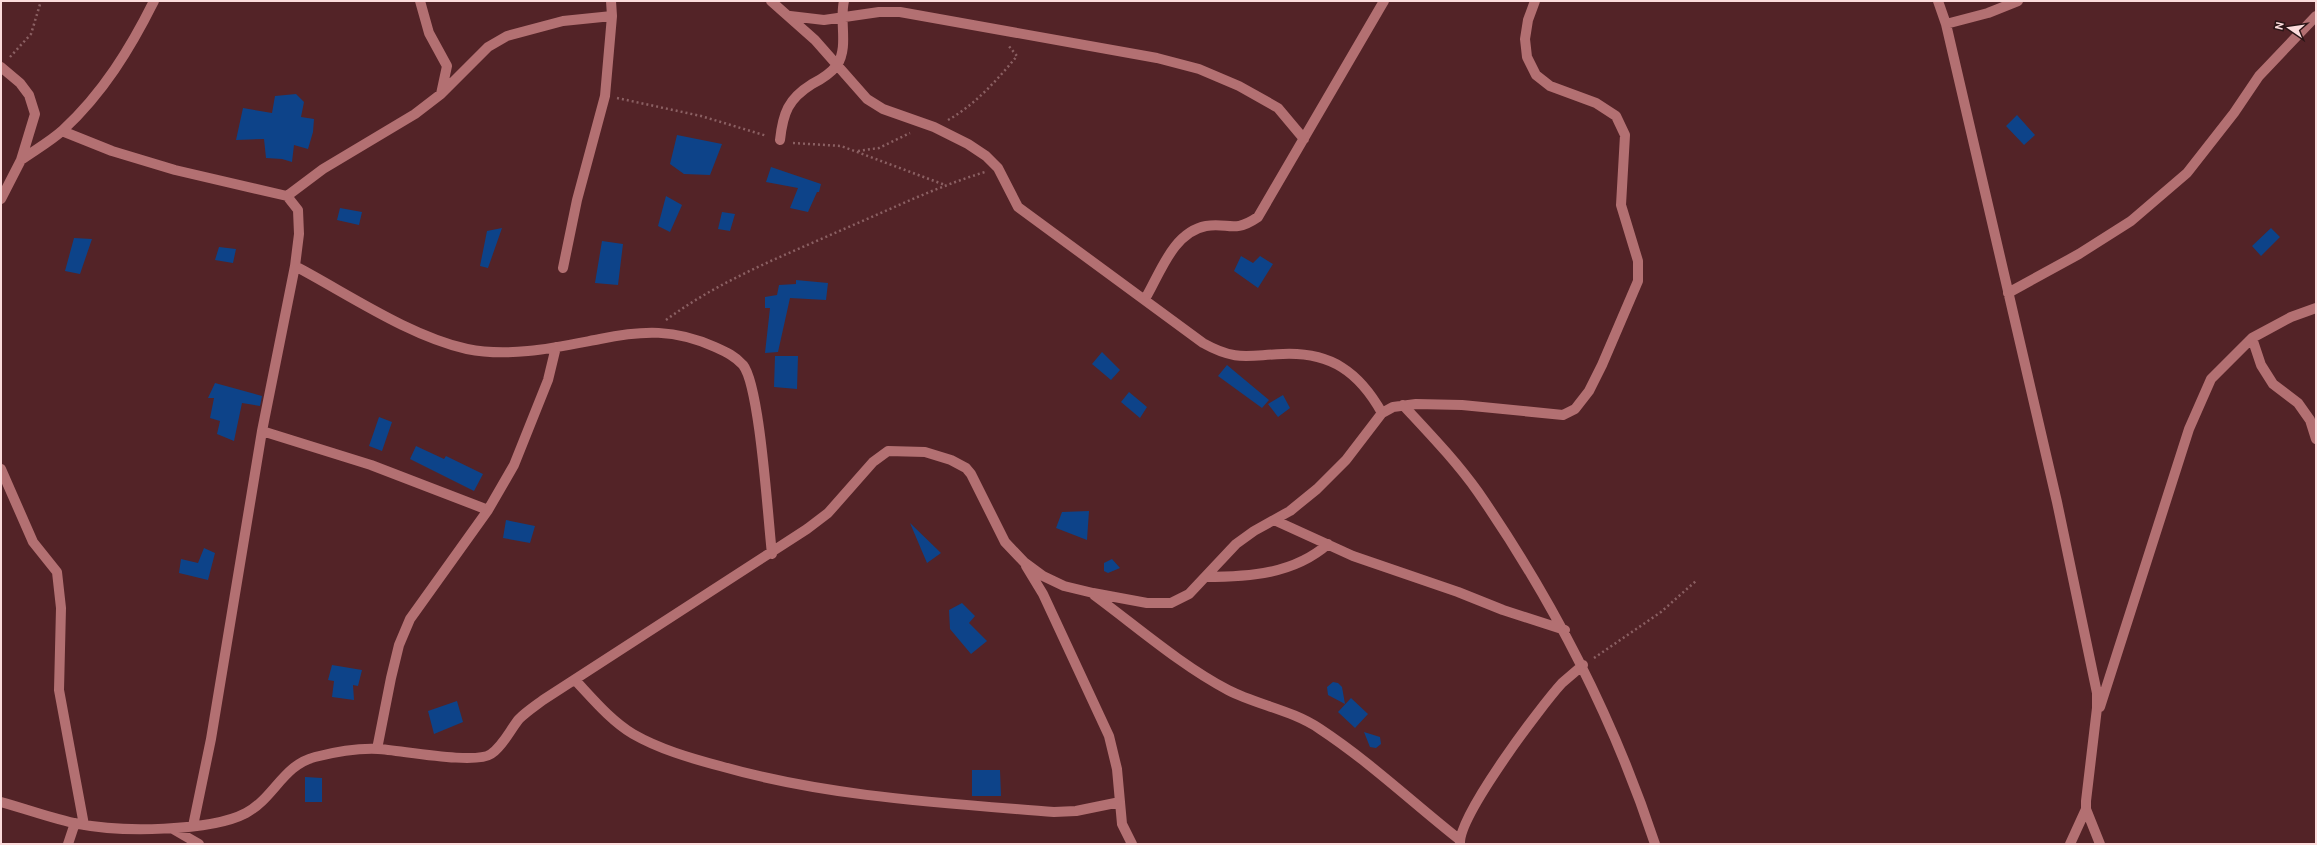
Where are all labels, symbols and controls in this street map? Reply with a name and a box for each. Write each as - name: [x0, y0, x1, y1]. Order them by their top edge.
- north arrow: [2269, 8, 2309, 48]
- text: N: [2272, 20, 2287, 31]

